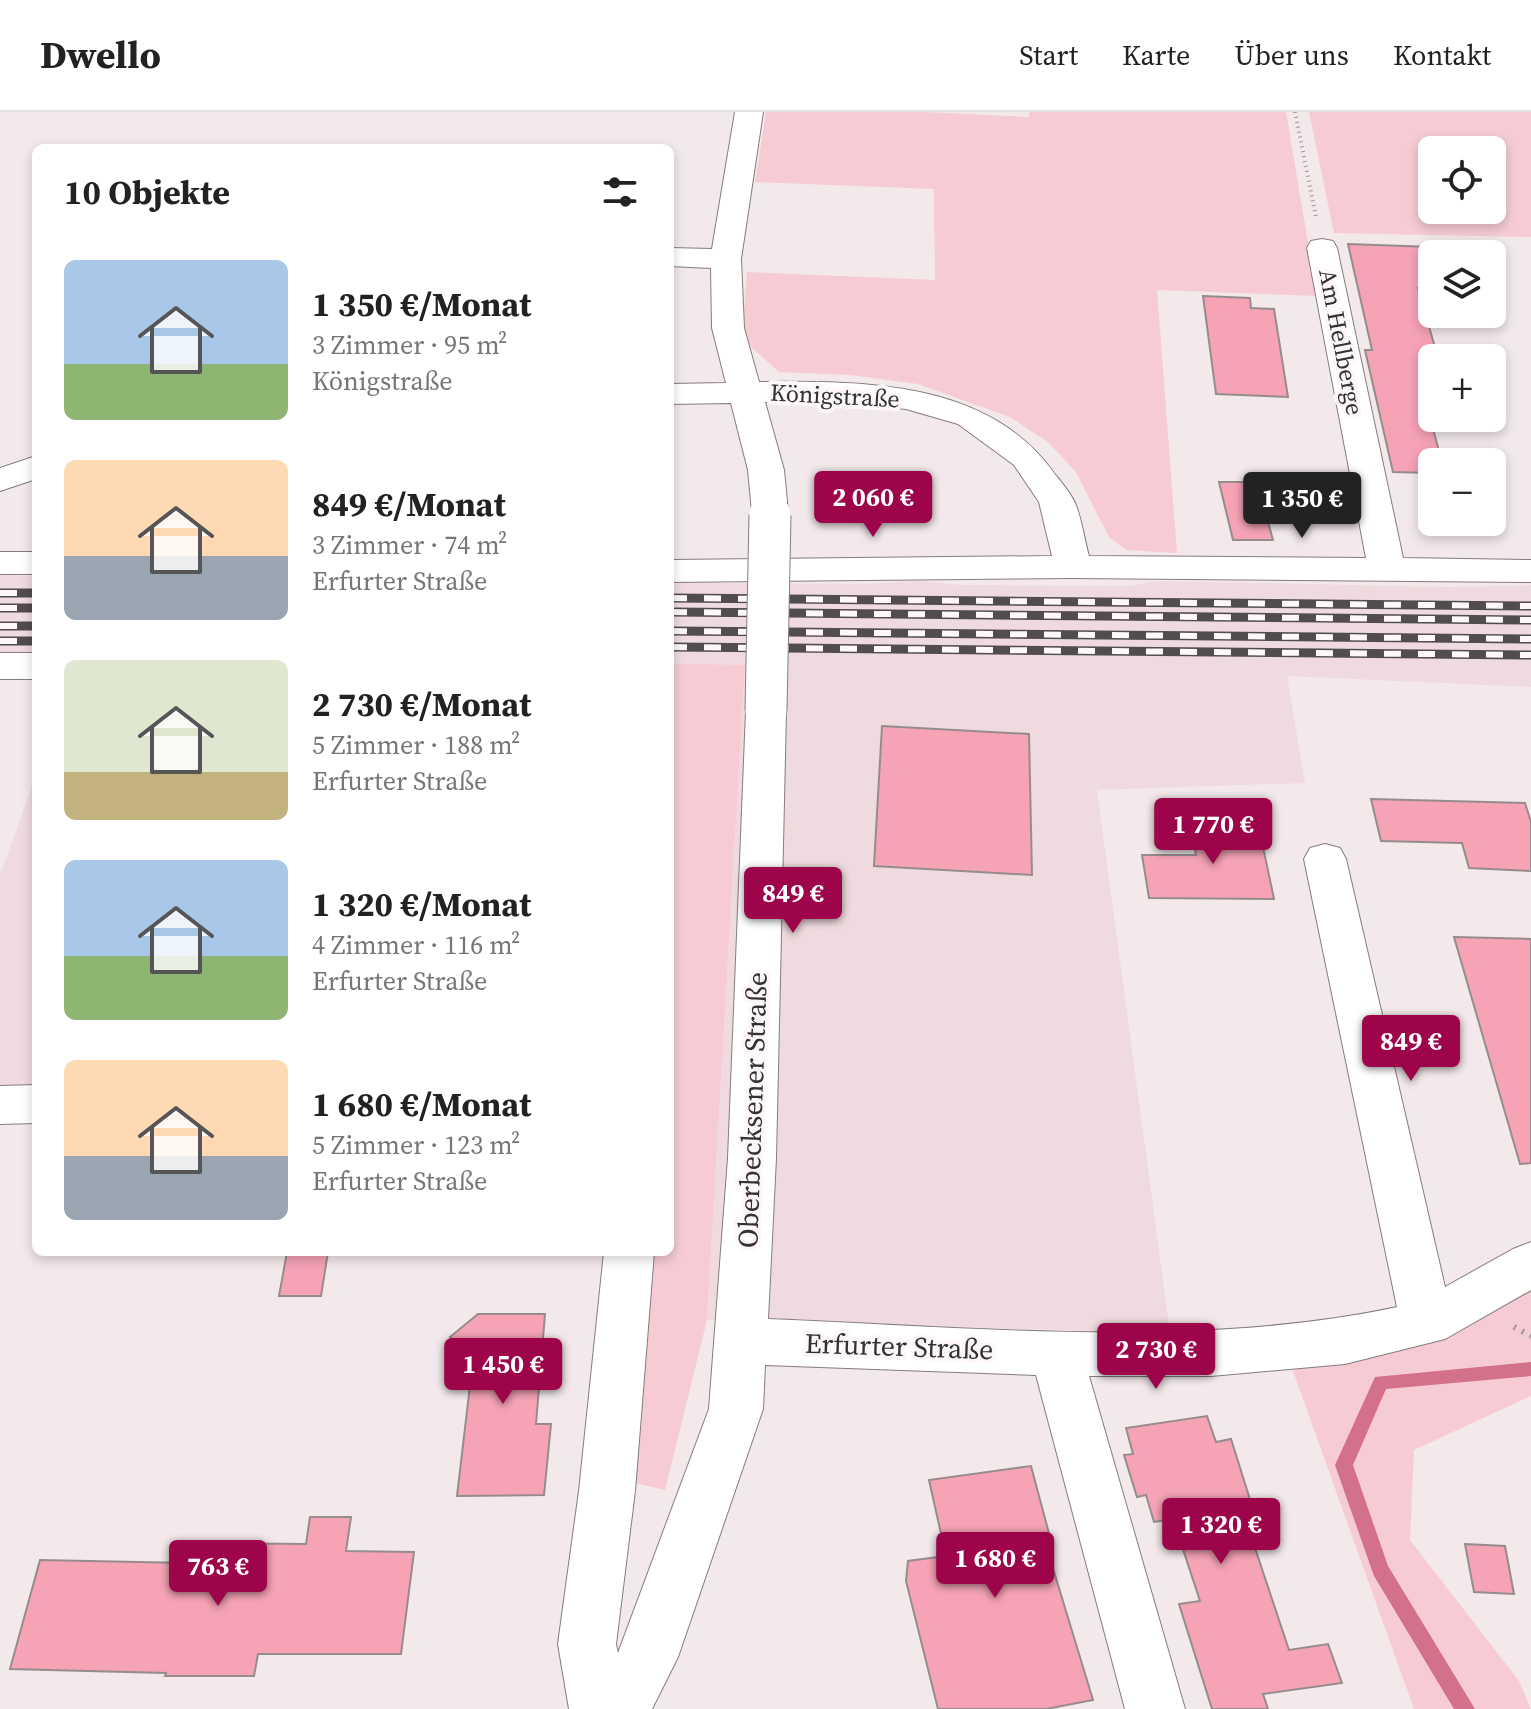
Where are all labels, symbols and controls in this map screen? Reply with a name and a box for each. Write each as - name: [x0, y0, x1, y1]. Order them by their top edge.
- text: Dwello: [40, 29, 161, 81]
- text: Start: [1019, 36, 1078, 74]
- text: Karte: [1122, 36, 1190, 74]
- text: Über uns: [1234, 36, 1349, 74]
- text: Kontakt: [1393, 36, 1491, 74]
- map controls: [1418, 136, 1506, 536]
- button: locate: [1418, 136, 1506, 224]
- text: 10 Objekte: [64, 169, 230, 215]
- icon: filters: [598, 170, 642, 214]
- button: layers: [1418, 240, 1506, 328]
- street label: Am Hellberge: [1311, 266, 1372, 418]
- text: 1 350 €/Monat: [312, 281, 532, 327]
- icon: home: [128, 292, 224, 388]
- text: 3 Zimmer · 95 m²: [312, 327, 507, 363]
- button: +: [1418, 344, 1506, 432]
- text: Königstraße: [312, 363, 452, 399]
- street label: Königstraße: [769, 376, 901, 415]
- button: −: [1418, 448, 1506, 536]
- pin: 2 060 €: [799, 471, 947, 539]
- pin: 1 350 €: [1228, 472, 1376, 540]
- text: 2 060 €: [832, 479, 914, 515]
- text: 1 350 €: [1261, 480, 1343, 516]
- text: 849 €/Monat: [312, 481, 506, 527]
- icon: home: [128, 492, 224, 588]
- text: 3 Zimmer · 74 m²: [312, 527, 507, 563]
- text: Erfurter Straße: [312, 563, 487, 599]
- text: 2 730 €/Monat: [312, 681, 532, 727]
- icon: home: [128, 692, 224, 788]
- text: 5 Zimmer · 188 m²: [312, 727, 520, 763]
- text: Erfurter Straße: [312, 763, 487, 799]
- pin: 1 770 €: [1139, 798, 1287, 866]
- text: 1 770 €: [1172, 806, 1254, 842]
- pin: 849 €: [737, 867, 849, 935]
- text: 849 €: [762, 875, 824, 911]
- text: 1 320 €/Monat: [312, 881, 532, 927]
- icon: home: [128, 892, 224, 988]
- text: 4 Zimmer · 116 m²: [312, 927, 520, 963]
- text: Erfurter Straße: [312, 963, 487, 999]
- street label: Oberbecksener Straße: [728, 971, 776, 1249]
- pin: 849 €: [1355, 1015, 1467, 1083]
- text: 849 €: [1380, 1023, 1442, 1059]
- text: 1 680 €/Monat: [312, 1081, 532, 1127]
- icon: home: [128, 1092, 224, 1188]
- text: 5 Zimmer · 123 m²: [312, 1127, 520, 1163]
- text: Erfurter Straße: [312, 1163, 487, 1199]
- pin: 2 730 €: [1082, 1323, 1230, 1391]
- street label: Erfurter Straße: [804, 1324, 994, 1368]
- text: 2 730 €: [1115, 1331, 1197, 1367]
- pin: 1 450 €: [429, 1338, 577, 1406]
- text: 1 450 €: [462, 1346, 544, 1382]
- pin: 1 320 €: [1147, 1498, 1295, 1566]
- text: 1 320 €: [1180, 1506, 1262, 1542]
- pin: 1 680 €: [921, 1532, 1069, 1600]
- pin: 763 €: [162, 1540, 274, 1608]
- text: 1 680 €: [954, 1540, 1036, 1576]
- text: 763 €: [187, 1548, 249, 1584]

